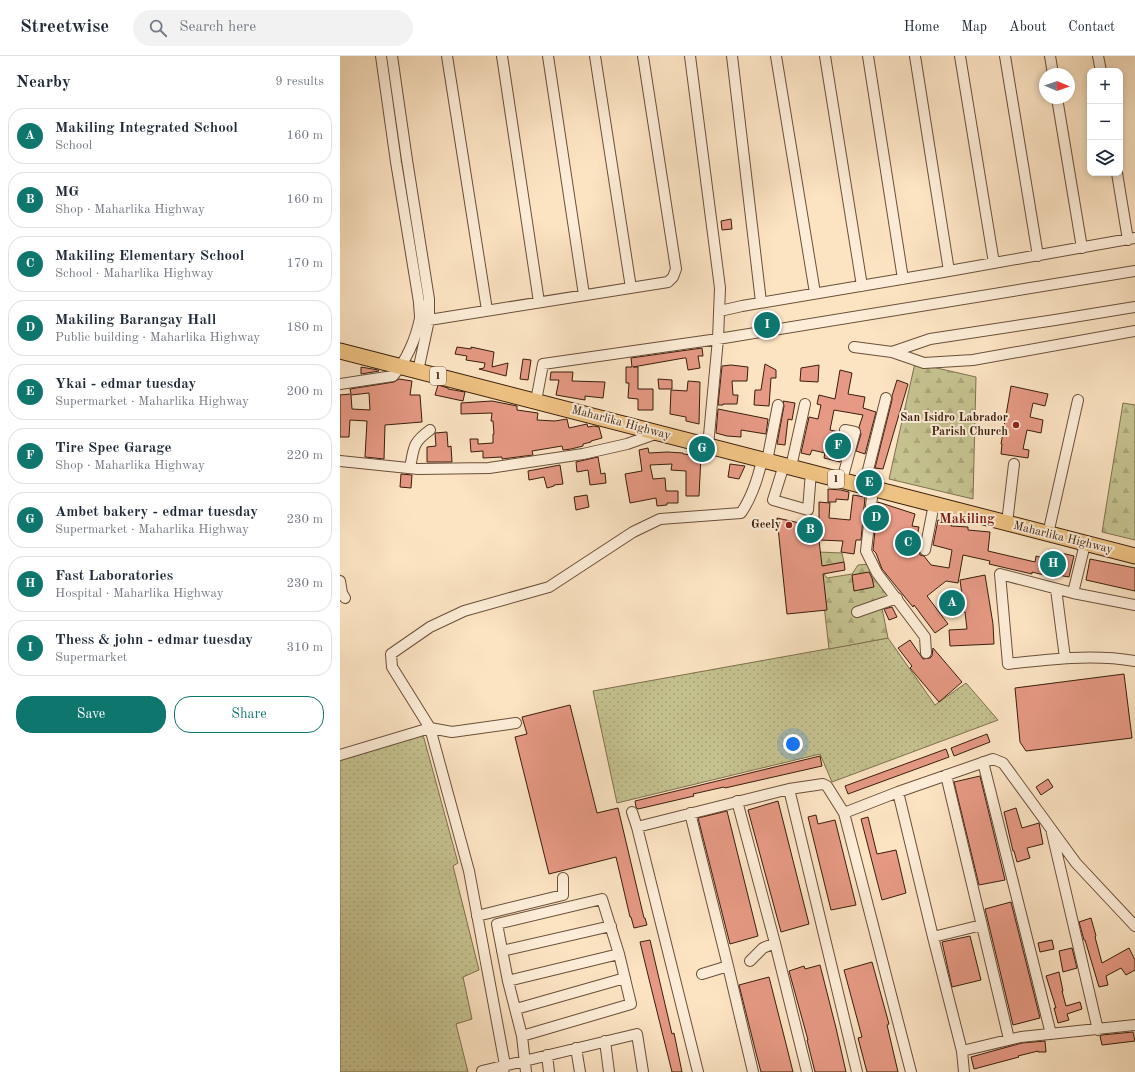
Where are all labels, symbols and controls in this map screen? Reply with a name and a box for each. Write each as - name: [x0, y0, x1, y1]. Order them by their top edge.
- search box: [133, 10, 413, 46]
- icon: search: [147, 17, 169, 39]
- text: Streetwise: [20, 18, 109, 37]
- text: Search here: [179, 20, 256, 35]
- text: Home: [904, 20, 939, 34]
- text: Map: [961, 20, 987, 34]
- text: About: [1009, 20, 1046, 34]
- text: Contact: [1068, 20, 1115, 34]
- north arrow: [1039, 68, 1075, 104]
- map controls: [1087, 68, 1123, 176]
- button: +: [1087, 68, 1123, 104]
- text: Nearby: [16, 74, 71, 91]
- text: 9 results: [275, 75, 324, 88]
- button: −: [1087, 104, 1123, 140]
- text: Makiling Integrated School: [55, 121, 238, 136]
- text: A: [25, 129, 35, 142]
- text: 160 m: [286, 129, 323, 142]
- text: School: [55, 139, 92, 152]
- button: layers: [1087, 140, 1123, 176]
- text: MG: [55, 185, 79, 200]
- text: B: [25, 193, 35, 206]
- text: 160 m: [286, 193, 323, 206]
- text: Shop · Maharlika Highway: [55, 203, 205, 216]
- text: Makiling Elementary School: [55, 249, 244, 264]
- text: C: [26, 257, 34, 270]
- text: 170 m: [286, 257, 323, 270]
- text: School · Maharlika Highway: [55, 267, 214, 280]
- pin: I: [754, 310, 780, 340]
- text: Makiling Barangay Hall: [55, 313, 216, 328]
- text: D: [25, 321, 35, 334]
- text: 180 m: [286, 321, 323, 334]
- text: Public building · Maharlika Highway: [55, 331, 260, 344]
- road number: 1: [430, 367, 446, 385]
- text: Ykai - edmar tuesday: [55, 377, 196, 392]
- text: E: [26, 385, 34, 398]
- text: 200 m: [286, 385, 323, 398]
- text: Supermarket · Maharlika Highway: [55, 395, 249, 408]
- street label: Maharlika Highway: [570, 404, 672, 442]
- place label: San Isidro Labrador Parish Church: [900, 412, 1008, 438]
- marker: San Isidro Labrador Parish Church: [1011, 420, 1021, 430]
- pin: F: [825, 431, 851, 461]
- pin: G: [689, 434, 715, 464]
- text: Tire Spec Garage: [55, 441, 172, 456]
- text: F: [26, 449, 34, 462]
- text: 220 m: [286, 449, 323, 462]
- text: Shop · Maharlika Highway: [55, 459, 205, 472]
- pin: E: [856, 468, 882, 498]
- road number: 1: [828, 470, 844, 488]
- pin: D: [863, 503, 889, 533]
- text: Ambet bakery - edmar tuesday: [55, 505, 258, 520]
- district label: Makiling: [939, 512, 995, 526]
- text: G: [25, 513, 35, 526]
- text: 230 m: [286, 513, 323, 526]
- pin: B: [797, 515, 823, 545]
- place label: Geely: [751, 519, 781, 531]
- marker: Geely: [784, 520, 794, 530]
- street label: Maharlika Highway: [1012, 520, 1115, 556]
- text: Supermarket · Maharlika Highway: [55, 523, 249, 536]
- pin: C: [895, 528, 921, 558]
- pin: H: [1040, 549, 1066, 579]
- text: Fast Laboratories: [55, 569, 173, 584]
- text: H: [25, 577, 35, 590]
- text: 230 m: [286, 577, 323, 590]
- text: Hospital · Maharlika Highway: [55, 587, 224, 600]
- pin: A: [939, 588, 965, 618]
- text: Thess & john - edmar tuesday: [55, 633, 253, 648]
- text: I: [27, 641, 33, 654]
- text: 310 m: [286, 641, 323, 654]
- text: Supermarket: [55, 651, 127, 664]
- button: Save: [16, 696, 166, 733]
- button: Share: [174, 696, 324, 733]
- your location: [783, 734, 803, 754]

